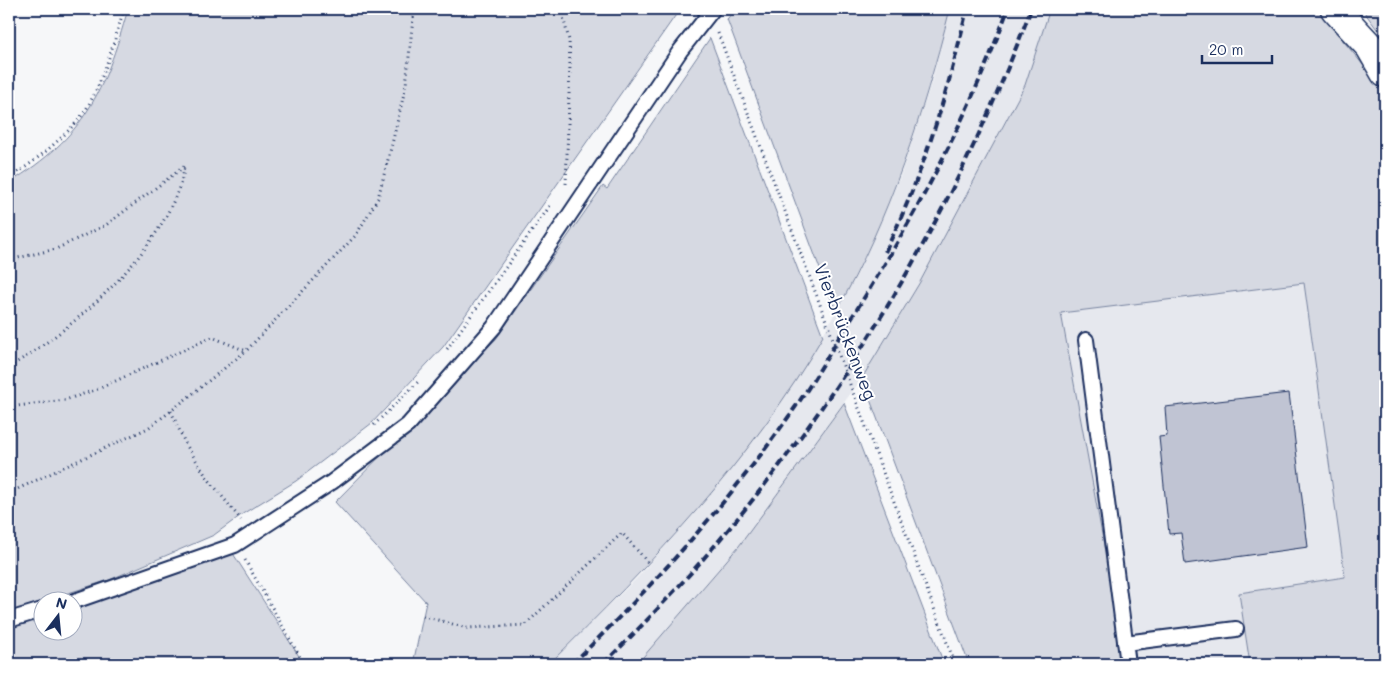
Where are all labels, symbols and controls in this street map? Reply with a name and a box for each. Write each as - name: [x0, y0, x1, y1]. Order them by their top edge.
- scale bar: [1202, 32, 1272, 64]
- text: 20 m: [1209, 39, 1243, 59]
- street label: Vierbrückenweg: [809, 260, 883, 403]
- north arrow: [32, 590, 82, 640]
- text: N: [54, 592, 69, 614]

